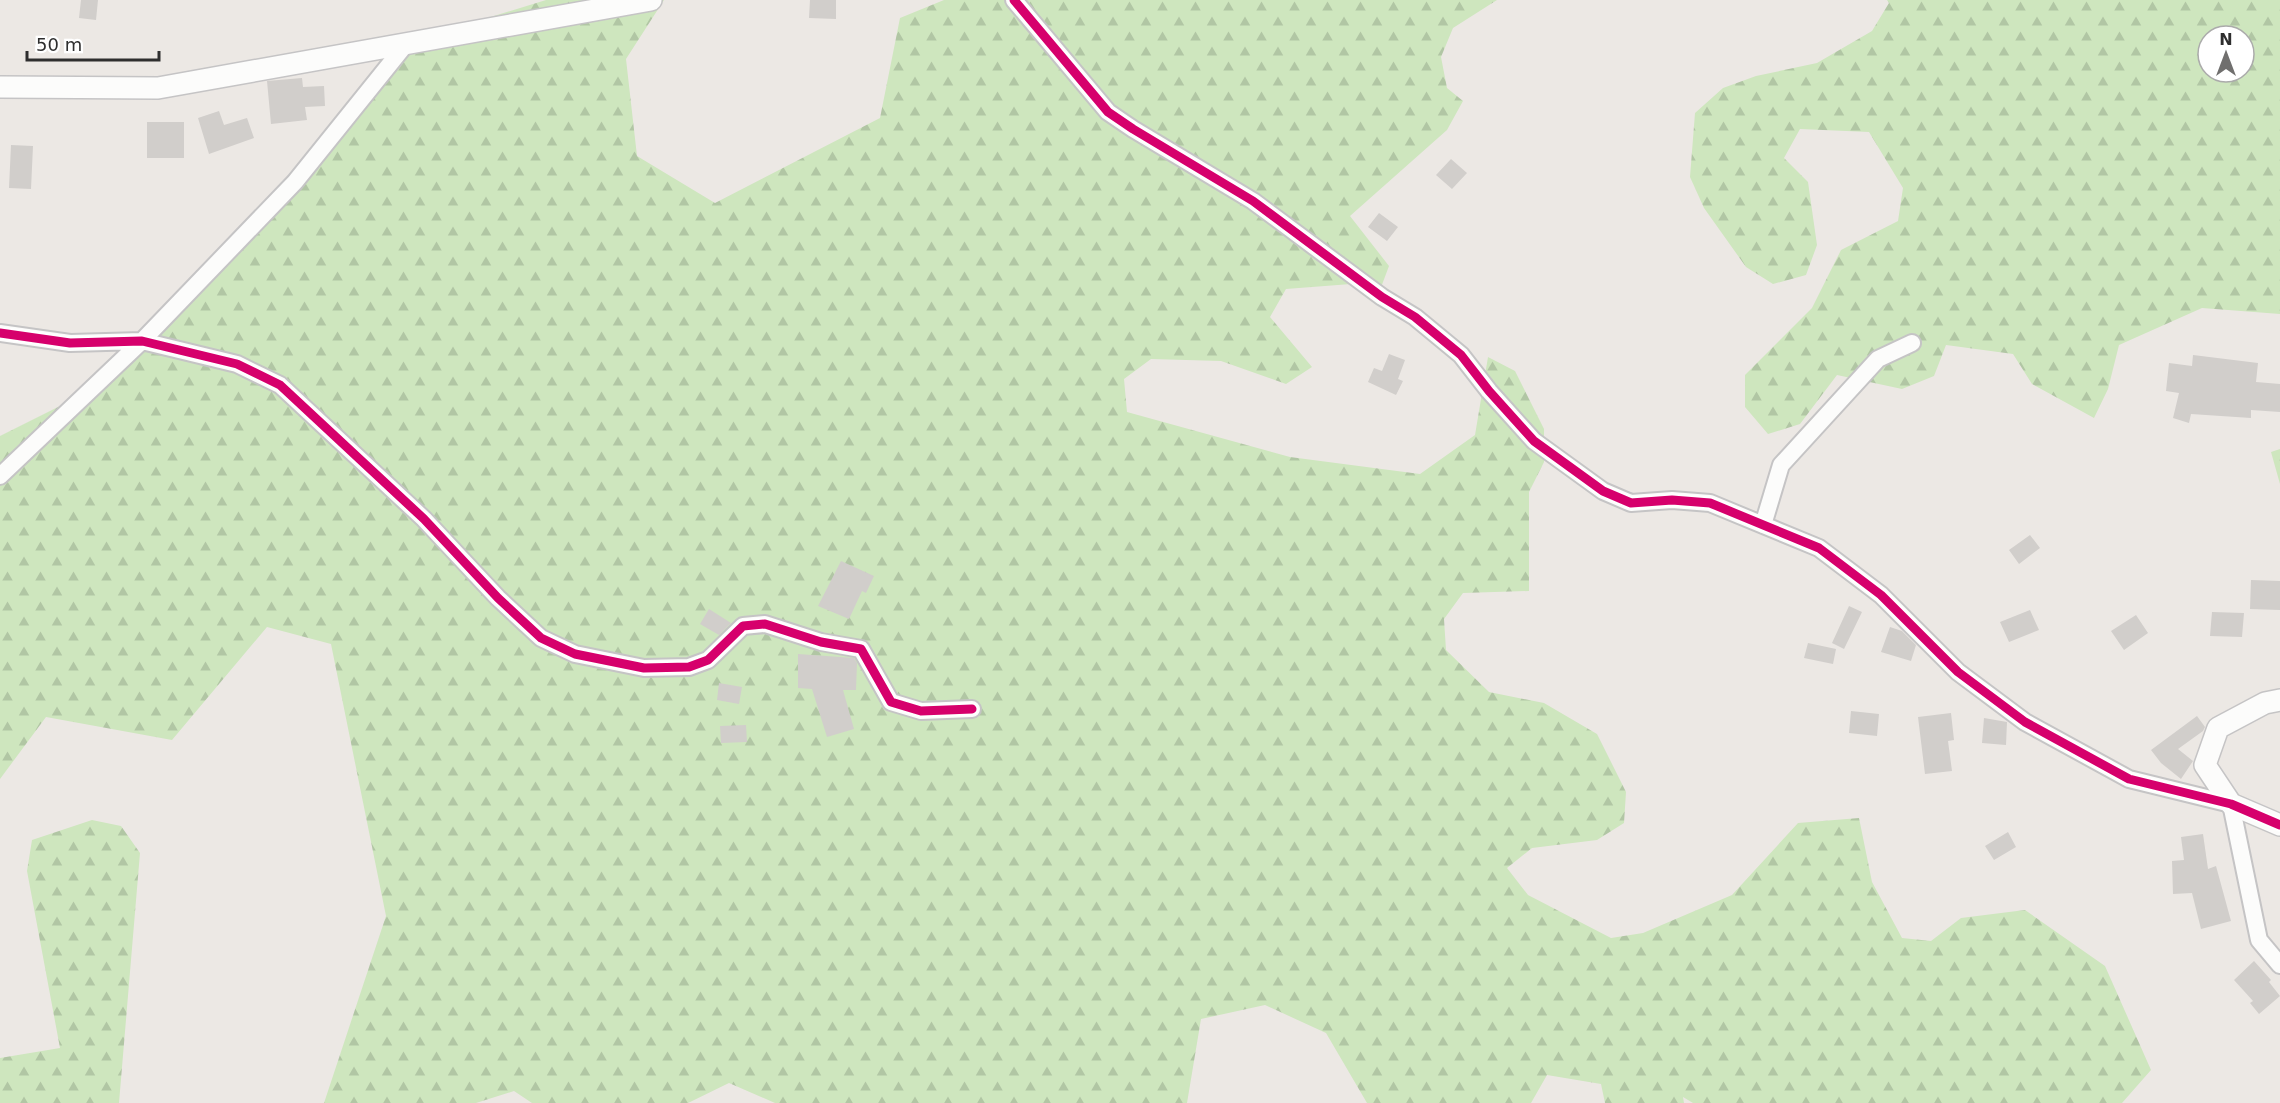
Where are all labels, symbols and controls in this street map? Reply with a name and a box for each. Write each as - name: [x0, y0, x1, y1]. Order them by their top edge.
- scale bar: [27, 24, 159, 62]
- north arrow: [2196, 24, 2256, 84]
- text: N: [2219, 30, 2233, 49]
- text: 50 m: [36, 34, 82, 55]

